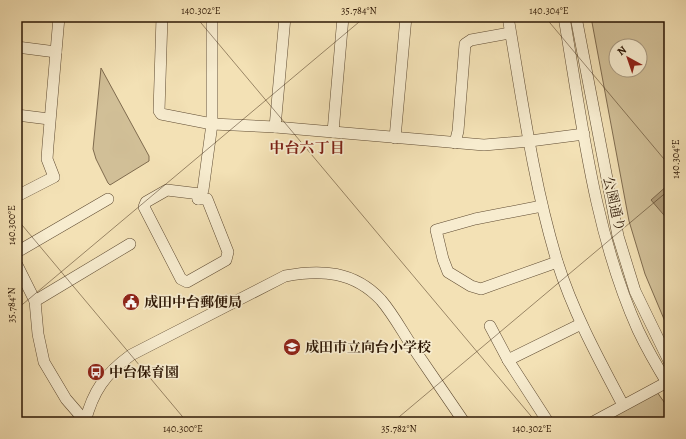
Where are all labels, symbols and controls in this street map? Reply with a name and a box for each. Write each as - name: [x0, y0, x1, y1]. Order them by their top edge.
- text: 140.302°E: [181, 4, 221, 17]
- text: 35.784°N: [341, 4, 377, 17]
- text: 140.304°E: [529, 4, 569, 17]
- north arrow: [608, 38, 648, 78]
- text: N: [614, 42, 630, 59]
- district label: 中台六丁目: [269, 138, 345, 158]
- text: 140.304°E: [669, 139, 682, 179]
- street label: 公園通り: [598, 175, 630, 233]
- text: 140.300°E: [5, 205, 18, 245]
- text: 35.784°N: [5, 287, 18, 323]
- public building icon: 成田中台郵便局: [121, 292, 141, 312]
- place label: 成田中台郵便局: [144, 293, 242, 312]
- school or university icon: 成田市立向台小学校: [282, 337, 302, 357]
- place label: 成田市立向台小学校: [305, 338, 431, 357]
- bus stop icon: 中台保育園: [86, 362, 106, 382]
- place label: 中台保育園: [109, 363, 179, 382]
- text: 140.300°E: [163, 422, 203, 435]
- text: 35.782°N: [381, 422, 417, 435]
- text: 140.302°E: [512, 422, 552, 435]

